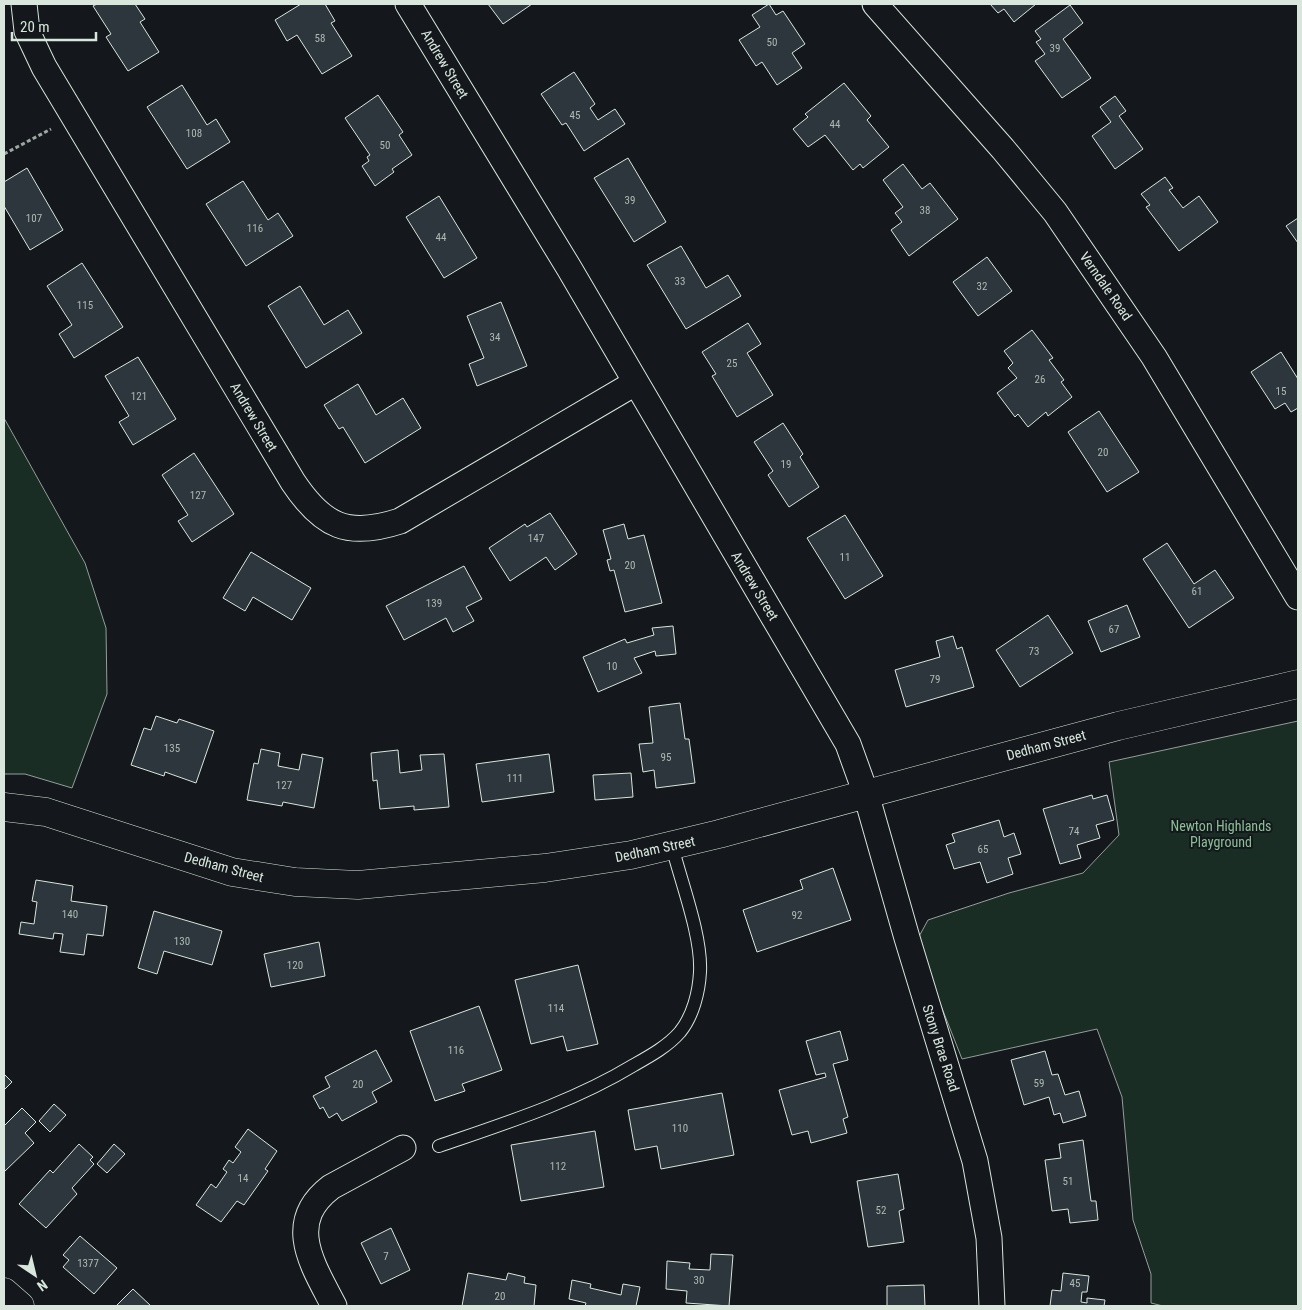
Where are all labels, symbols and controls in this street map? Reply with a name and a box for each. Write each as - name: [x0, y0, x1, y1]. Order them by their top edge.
- scale bar: [12, 10, 96, 42]
- text: 20 m: [20, 18, 50, 36]
- street label: Andrew Street: [418, 27, 472, 101]
- house number: 58: [315, 32, 325, 45]
- house number: 50: [767, 36, 777, 49]
- house number: 39: [1050, 42, 1060, 55]
- house number: 45: [570, 109, 580, 122]
- house number: 44: [830, 118, 841, 131]
- house number: 108: [186, 127, 202, 140]
- house number: 50: [380, 139, 390, 152]
- house number: 39: [625, 194, 635, 207]
- house number: 38: [920, 204, 930, 217]
- house number: 107: [26, 212, 42, 225]
- house number: 116: [247, 222, 263, 235]
- house number: 44: [436, 231, 447, 244]
- street label: Verndale Road: [1077, 249, 1135, 323]
- house number: 33: [675, 275, 685, 288]
- house number: 32: [977, 280, 987, 293]
- house number: 115: [77, 299, 93, 312]
- house number: 34: [490, 331, 501, 344]
- house number: 25: [727, 357, 737, 370]
- house number: 26: [1035, 373, 1045, 386]
- street label: Andrew Street: [227, 380, 281, 454]
- house number: 15: [1276, 385, 1286, 398]
- house number: 121: [131, 390, 147, 403]
- house number: 20: [1098, 446, 1108, 459]
- house number: 19: [781, 458, 791, 471]
- house number: 127: [190, 489, 206, 502]
- house number: 147: [528, 532, 544, 545]
- street label: Andrew Street: [728, 549, 782, 623]
- house number: 11: [840, 551, 850, 564]
- house number: 20: [625, 559, 635, 572]
- house number: 61: [1192, 585, 1202, 598]
- house number: 139: [426, 597, 442, 610]
- house number: 67: [1109, 623, 1119, 636]
- house number: 73: [1029, 645, 1039, 658]
- house number: 10: [607, 660, 617, 673]
- house number: 79: [930, 673, 940, 686]
- street label: Dedham Street: [1005, 727, 1087, 763]
- house number: 135: [164, 742, 180, 755]
- house number: 95: [661, 751, 671, 764]
- house number: 111: [507, 772, 523, 785]
- house number: 127: [276, 779, 292, 792]
- park label: Newton Highlands Playground: [1171, 818, 1271, 850]
- house number: 74: [1069, 825, 1080, 838]
- street label: Dedham Street: [613, 833, 697, 865]
- house number: 65: [978, 843, 988, 856]
- street label: Dedham Street: [183, 849, 265, 885]
- house number: 140: [62, 908, 78, 921]
- house number: 92: [792, 909, 802, 922]
- house number: 130: [174, 935, 190, 948]
- house number: 120: [287, 959, 303, 972]
- house number: 114: [548, 1002, 565, 1015]
- street label: Stony Brae Road: [919, 1003, 963, 1093]
- house number: 116: [448, 1044, 464, 1057]
- house number: 59: [1034, 1077, 1044, 1090]
- house number: 20: [353, 1078, 363, 1091]
- house number: 110: [672, 1122, 688, 1135]
- house number: 112: [550, 1160, 566, 1173]
- house number: 14: [238, 1172, 249, 1185]
- house number: 51: [1063, 1175, 1073, 1188]
- house number: 52: [876, 1204, 886, 1217]
- north arrow: [10, 1250, 60, 1300]
- house number: 7: [383, 1250, 389, 1263]
- house number: 1377: [77, 1257, 99, 1270]
- house number: 30: [694, 1274, 704, 1287]
- text: N: [34, 1277, 51, 1295]
- house number: 45: [1070, 1277, 1080, 1290]
- house number: 20: [495, 1290, 505, 1303]

